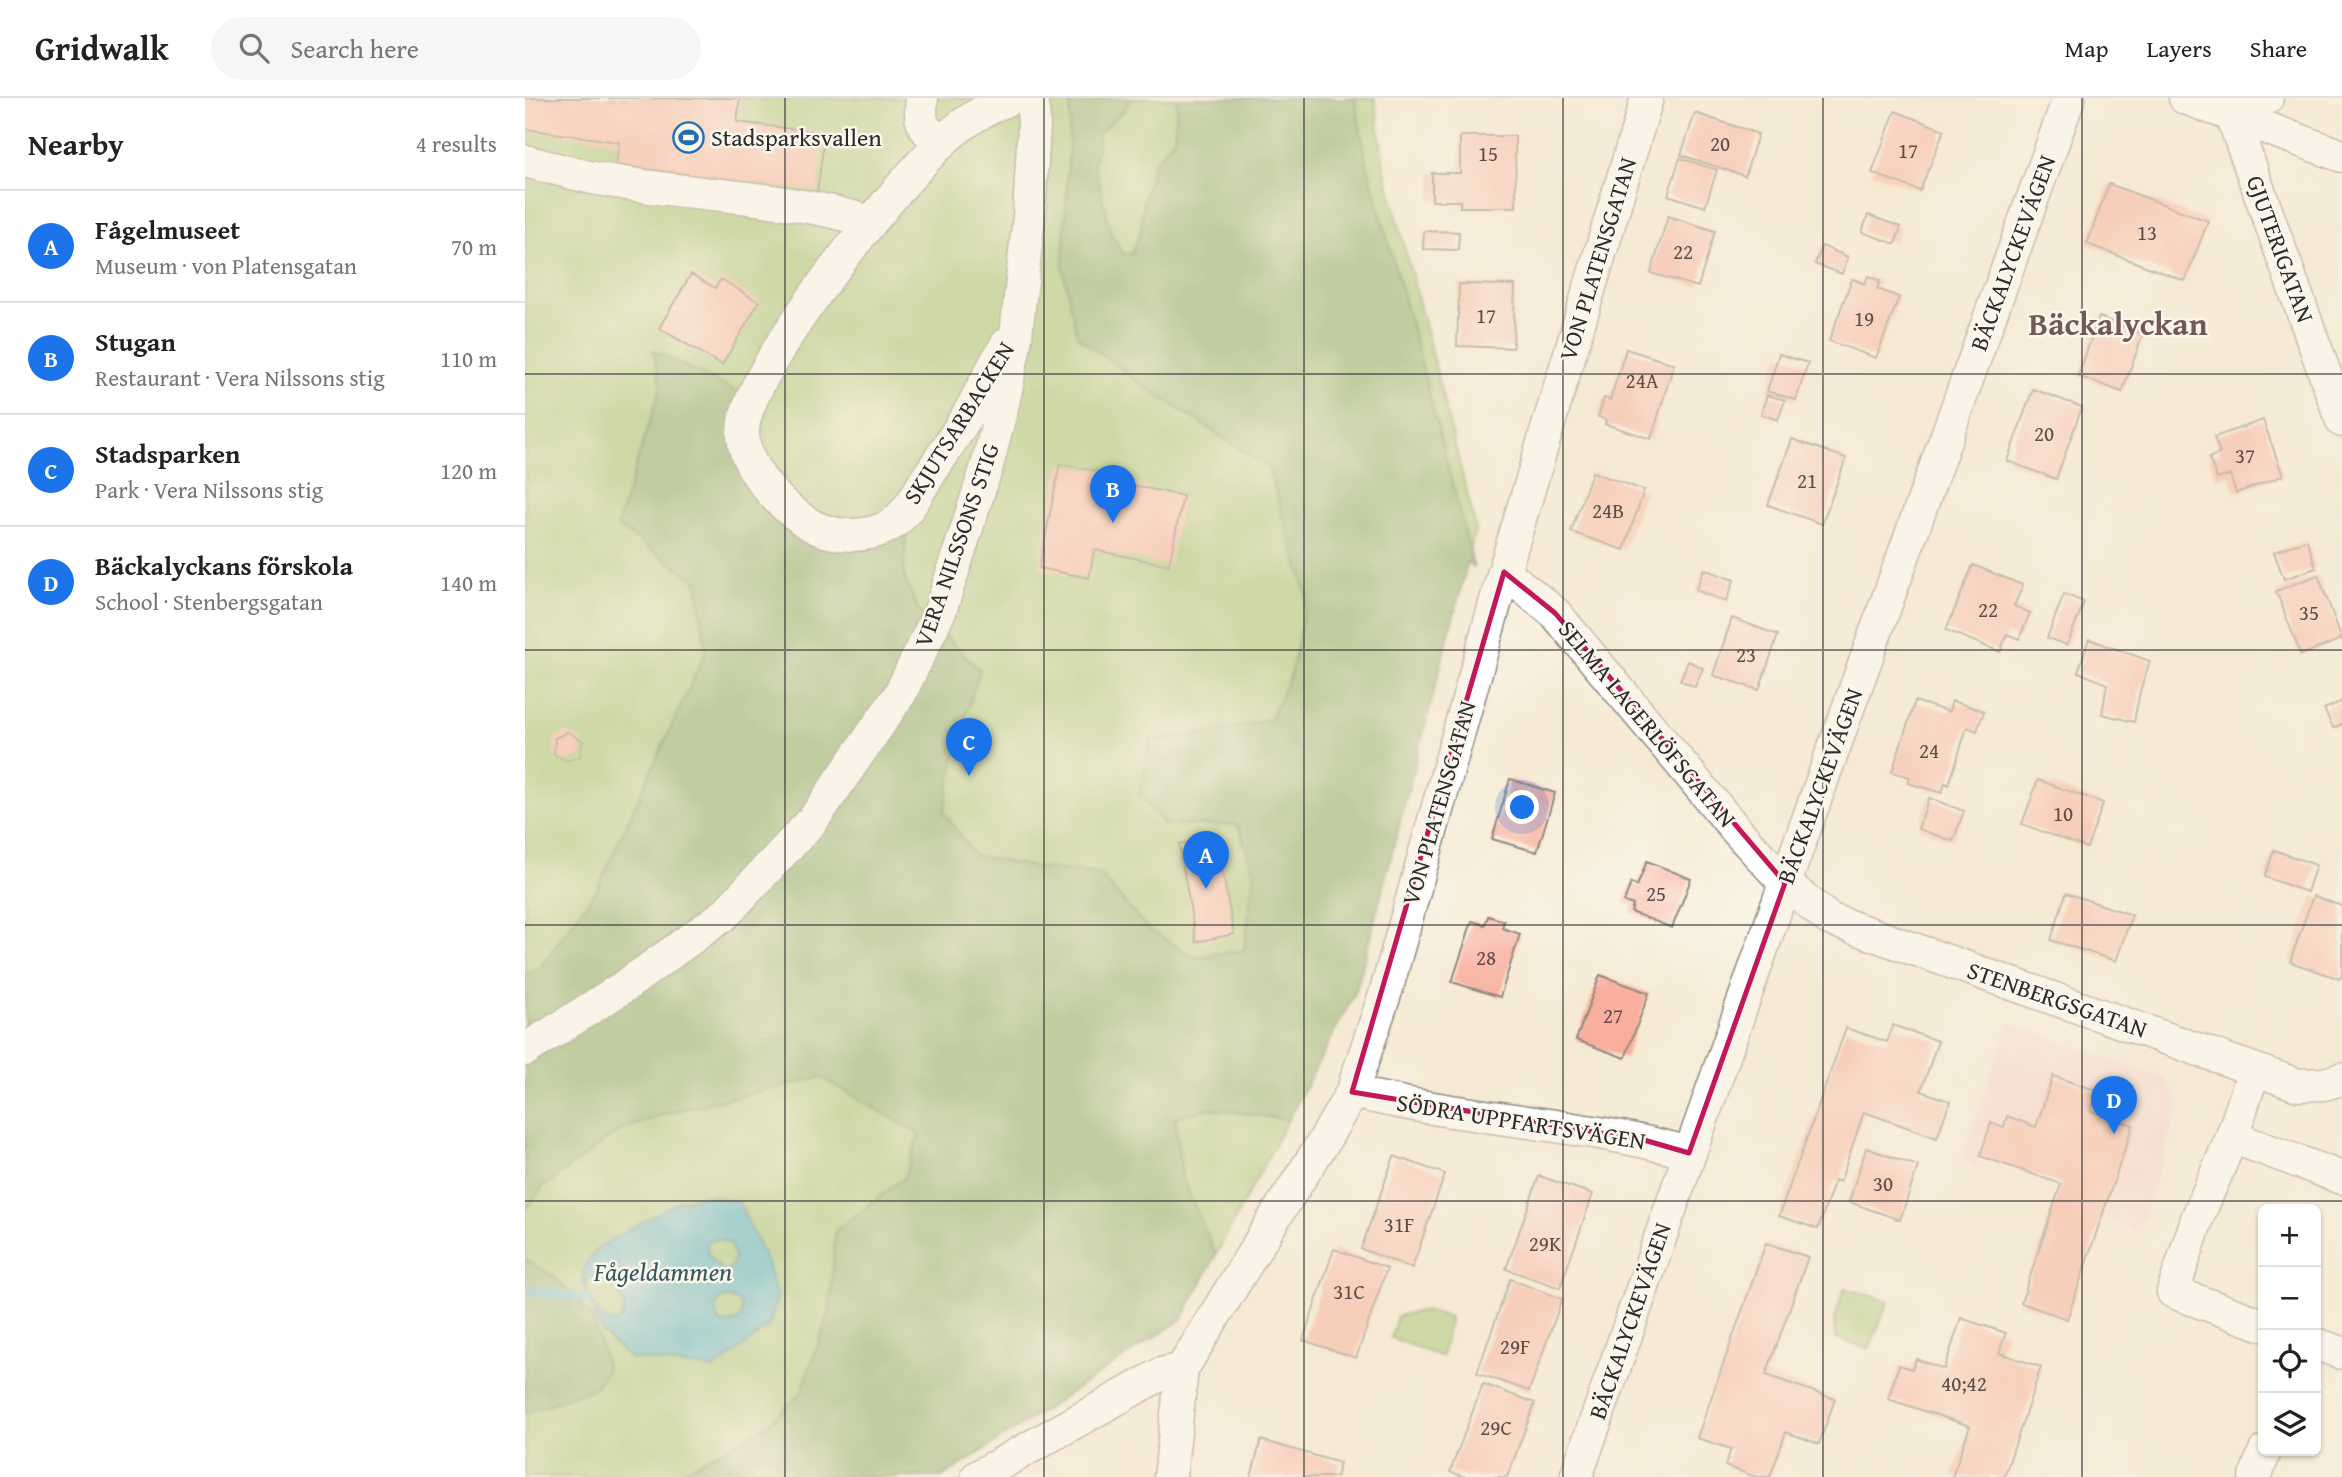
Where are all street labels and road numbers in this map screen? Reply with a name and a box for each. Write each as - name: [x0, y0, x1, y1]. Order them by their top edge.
- street label: BÄCKALYCKEVÄGEN: [1961, 150, 2064, 356]
- street label: VON PLATENSGATAN: [1550, 152, 1645, 365]
- street label: GJUTERIGATAN: [2238, 170, 2323, 328]
- street label: SKJUTSARBACKEN: [895, 334, 1023, 511]
- street label: VERA NILSSONS STIG: [905, 438, 1008, 652]
- street label: SELMA LAGERLÖFSGATAN: [1550, 613, 1745, 835]
- street label: BÄCKALYCKEVÄGEN: [1768, 683, 1871, 889]
- street label: VON PLATENSGATAN: [1393, 696, 1485, 909]
- street label: STENBERGSGATAN: [1962, 952, 2152, 1047]
- street label: SÖDRA UPPFARTSVÄGEN: [1394, 1085, 1648, 1159]
- street label: BÄCKALYCKEVÄGEN: [1579, 1217, 1680, 1424]

